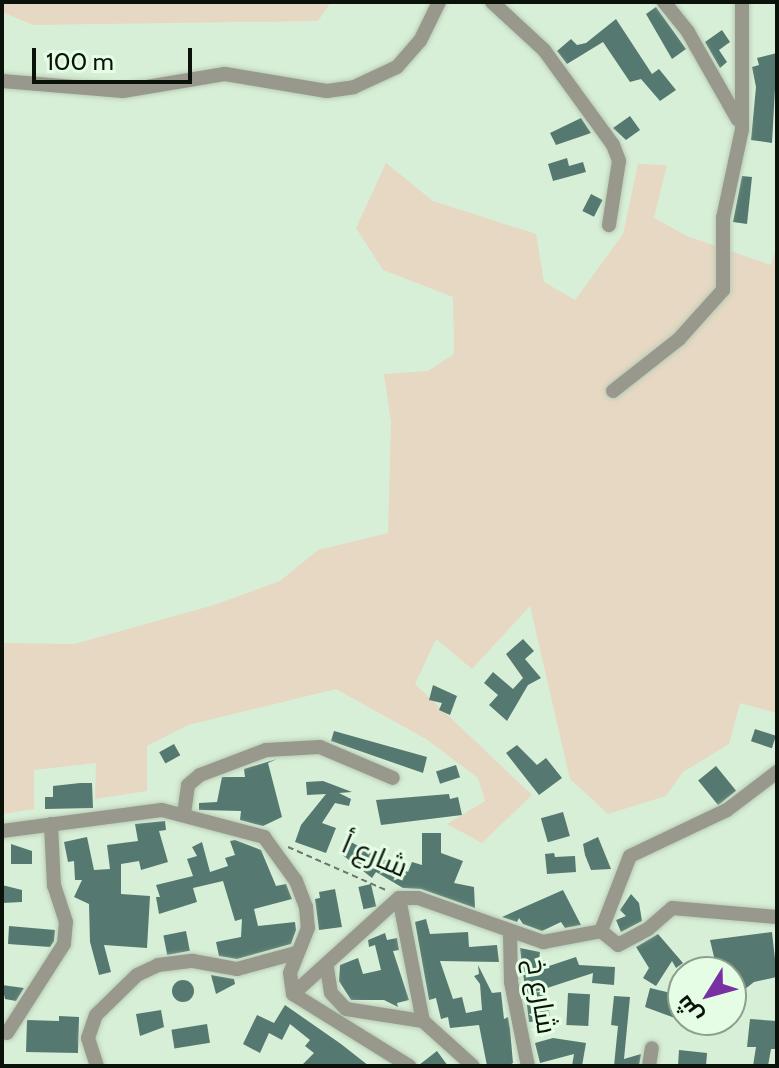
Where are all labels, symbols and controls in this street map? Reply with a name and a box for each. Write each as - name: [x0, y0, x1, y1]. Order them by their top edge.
- scale bar: [36, 32, 196, 82]
- text: 100 m: [46, 47, 114, 76]
- street label: شارع أ: [337, 826, 413, 884]
- street label: شارع خ: [519, 955, 565, 1037]
- north arrow: [667, 956, 747, 1036]
- text: ش: [670, 990, 708, 1029]

